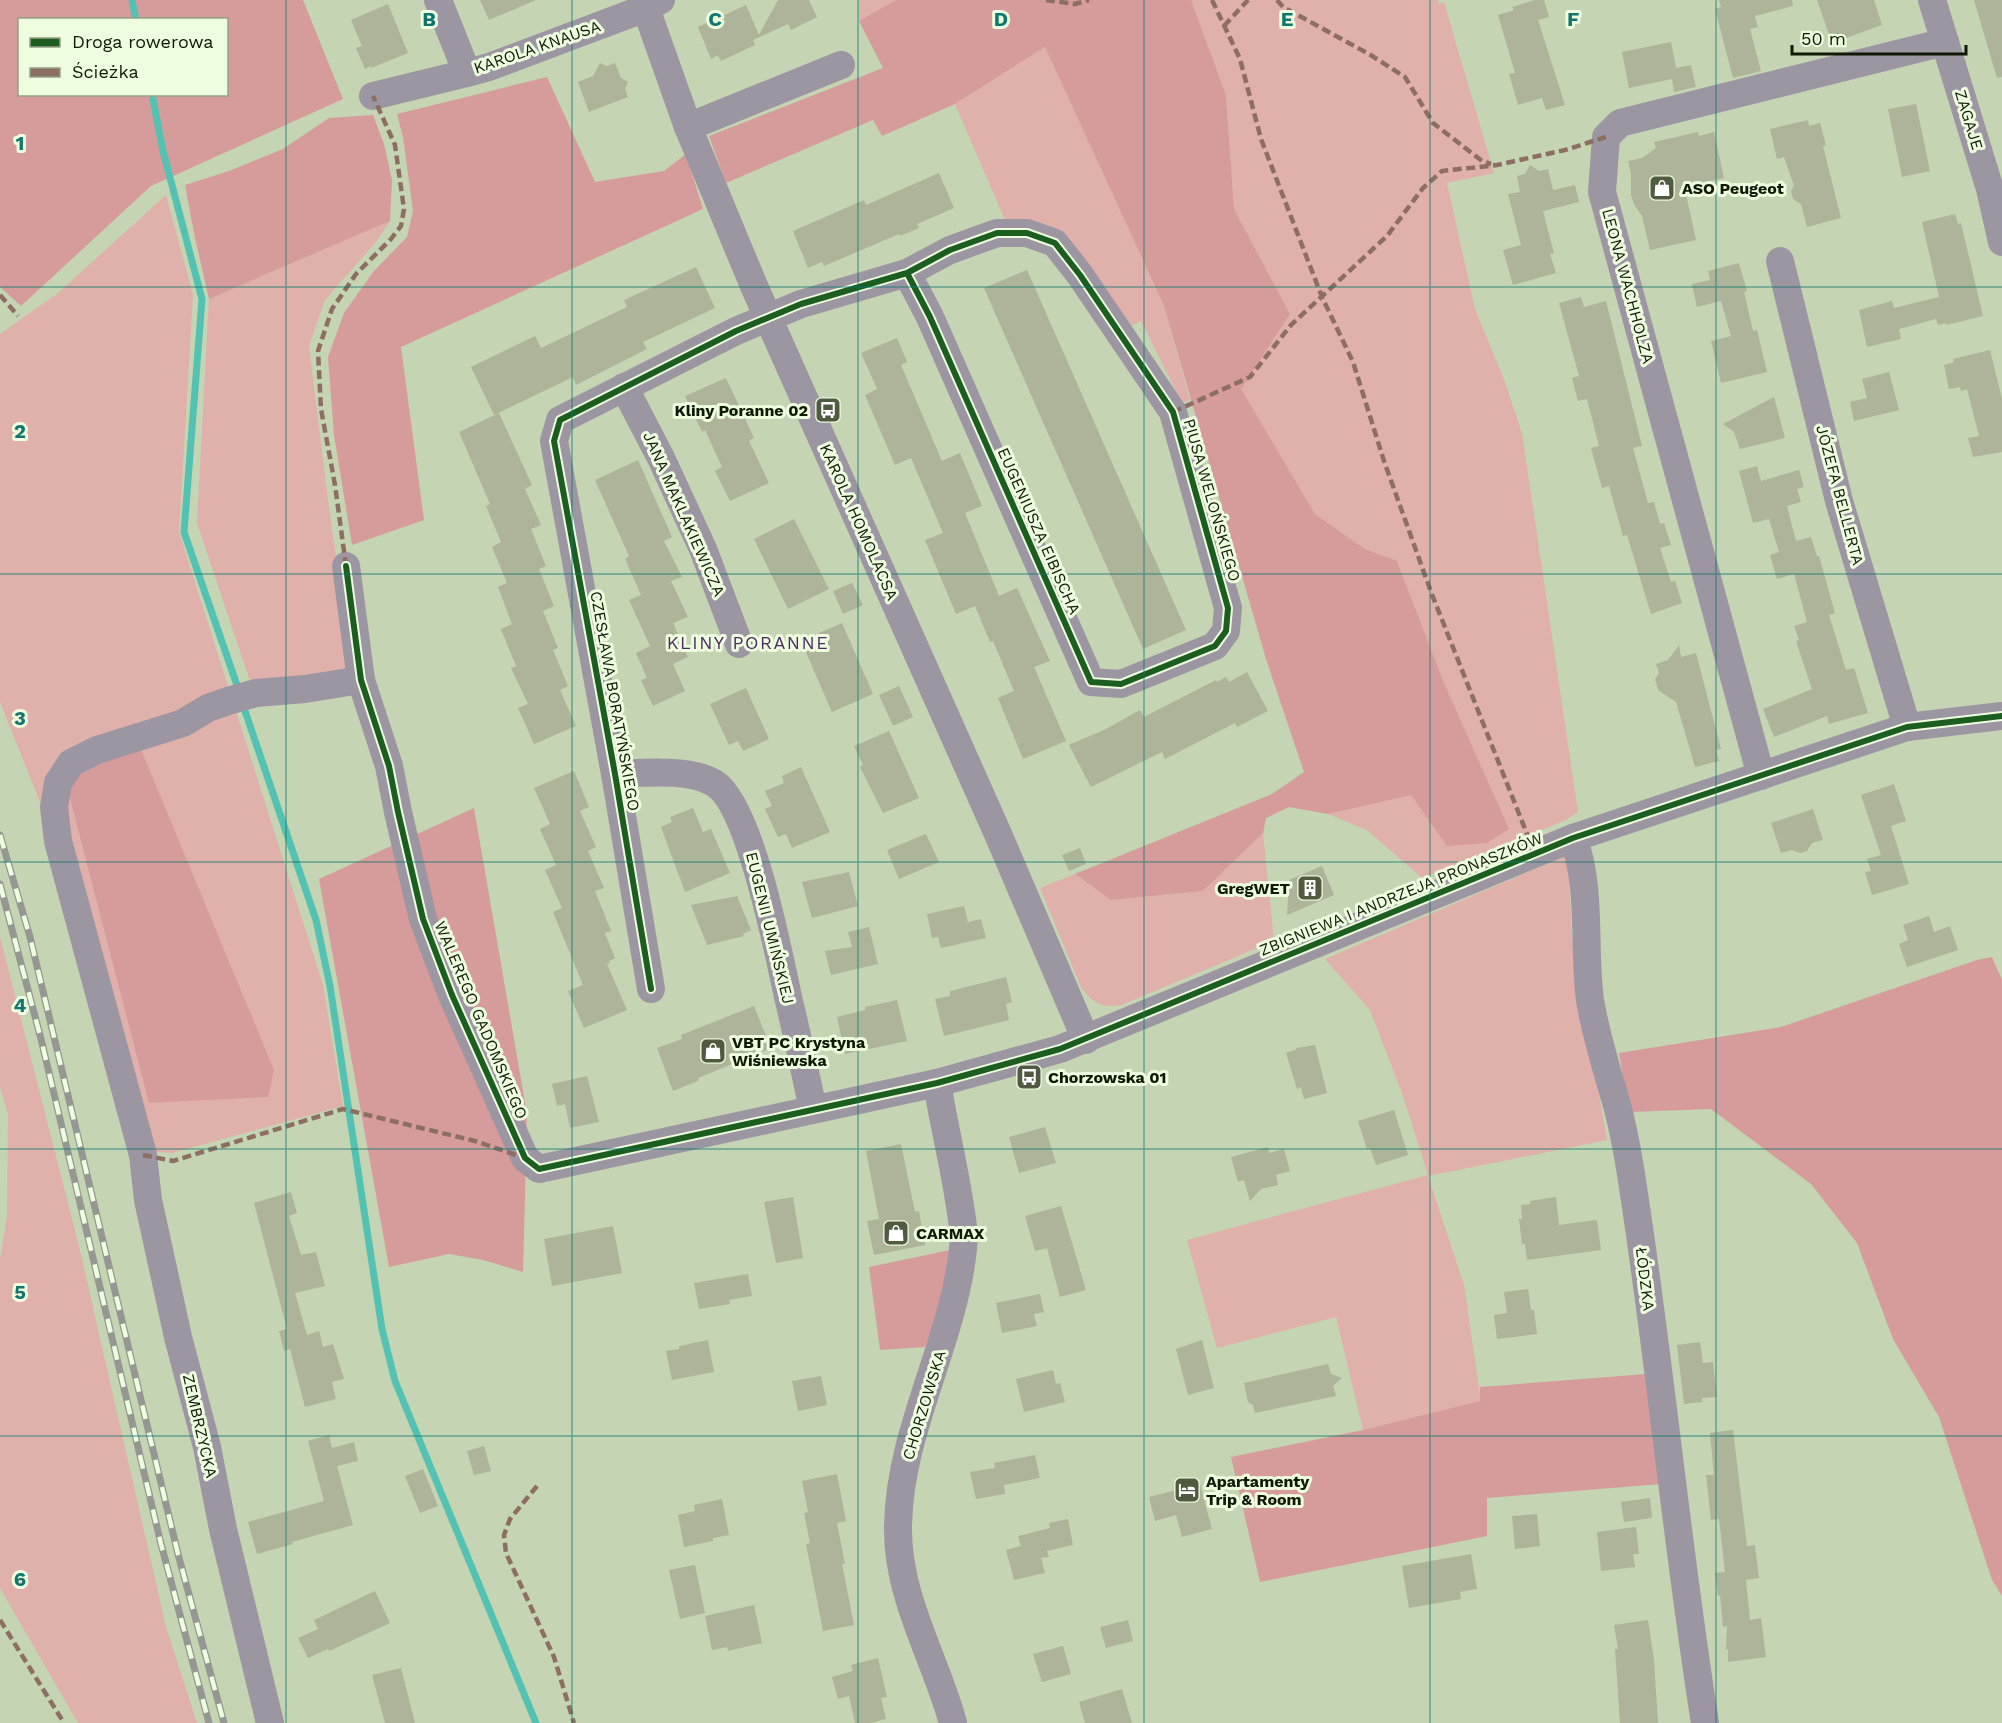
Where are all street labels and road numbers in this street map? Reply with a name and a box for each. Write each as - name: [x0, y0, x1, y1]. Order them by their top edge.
- street label: KAROLA KNAUSA: [471, 16, 603, 78]
- street label: ZAGAJE: [1951, 88, 1987, 152]
- street label: LEONA WACHHOLZA: [1598, 206, 1658, 366]
- street label: PIUSA WELOŃSKIEGO: [1180, 416, 1244, 584]
- street label: JÓZEFA BELLERTA: [1812, 423, 1868, 568]
- street label: JANA MAKLAKIEWICZA: [639, 429, 729, 600]
- street label: KAROLA HOMOLACSA: [816, 441, 902, 604]
- street label: EUGENIUSZA EIBISCHA: [994, 445, 1085, 618]
- street label: CZESŁAWA BORATYŃSKIEGO: [586, 590, 644, 812]
- street label: ZBIGNIEWA I ANDRZEJA PRONASZKÓW: [1257, 828, 1545, 960]
- street label: EUGENII UMIŃSKIEJ: [742, 850, 798, 1006]
- street label: WALEREGO GADOMSKIEGO: [431, 918, 531, 1122]
- street label: ŁÓDZKA: [1632, 1246, 1658, 1312]
- street label: CHORZOWSKA: [898, 1347, 950, 1462]
- street label: ZEMBRZYCKA: [179, 1372, 221, 1480]

